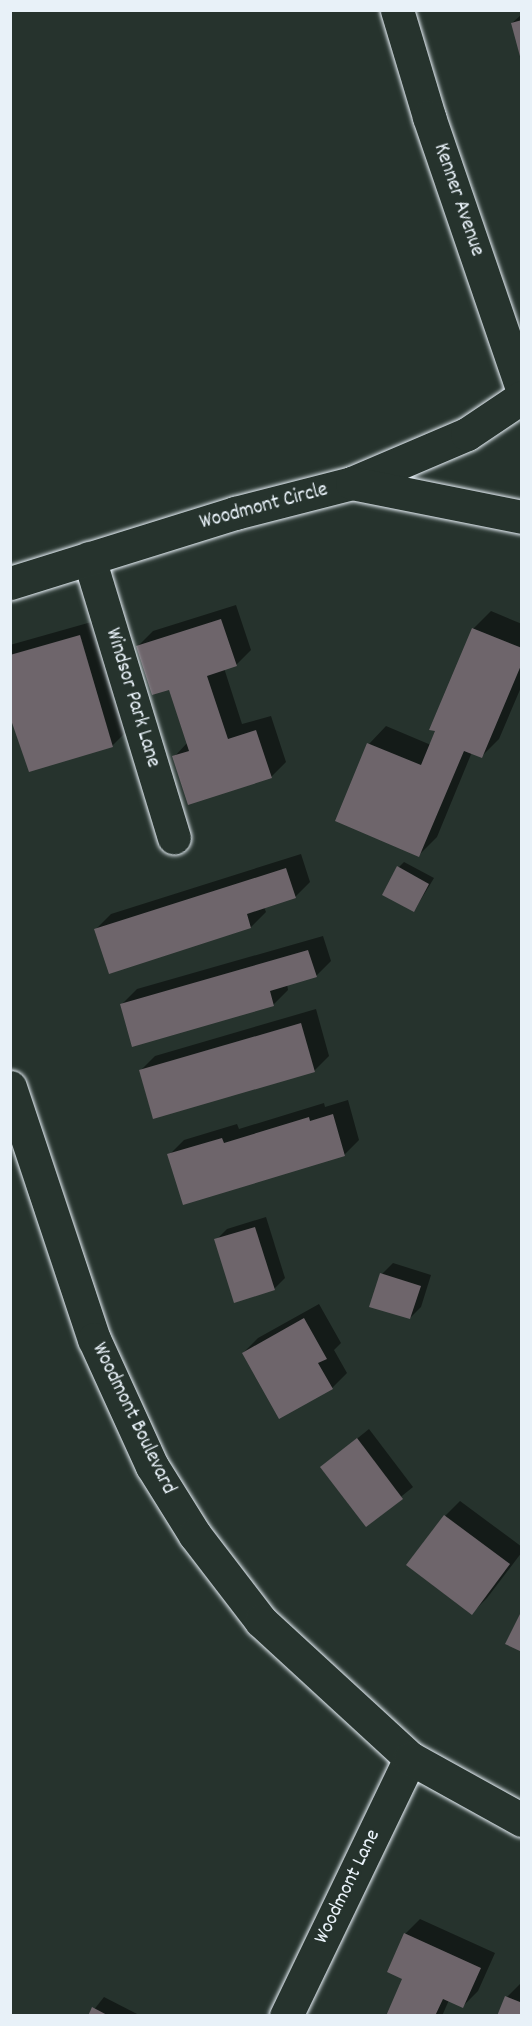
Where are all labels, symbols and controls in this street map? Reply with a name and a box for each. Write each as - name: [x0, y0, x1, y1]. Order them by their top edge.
- street label: Kenner Avenue: [427, 140, 489, 260]
- street label: Woodmont Circle: [197, 478, 331, 536]
- street label: Windsor Park Lane: [99, 625, 165, 771]
- street label: Woodmont Boulevard: [85, 1339, 181, 1499]
- street label: Woodmont Lane: [309, 1826, 387, 1948]

